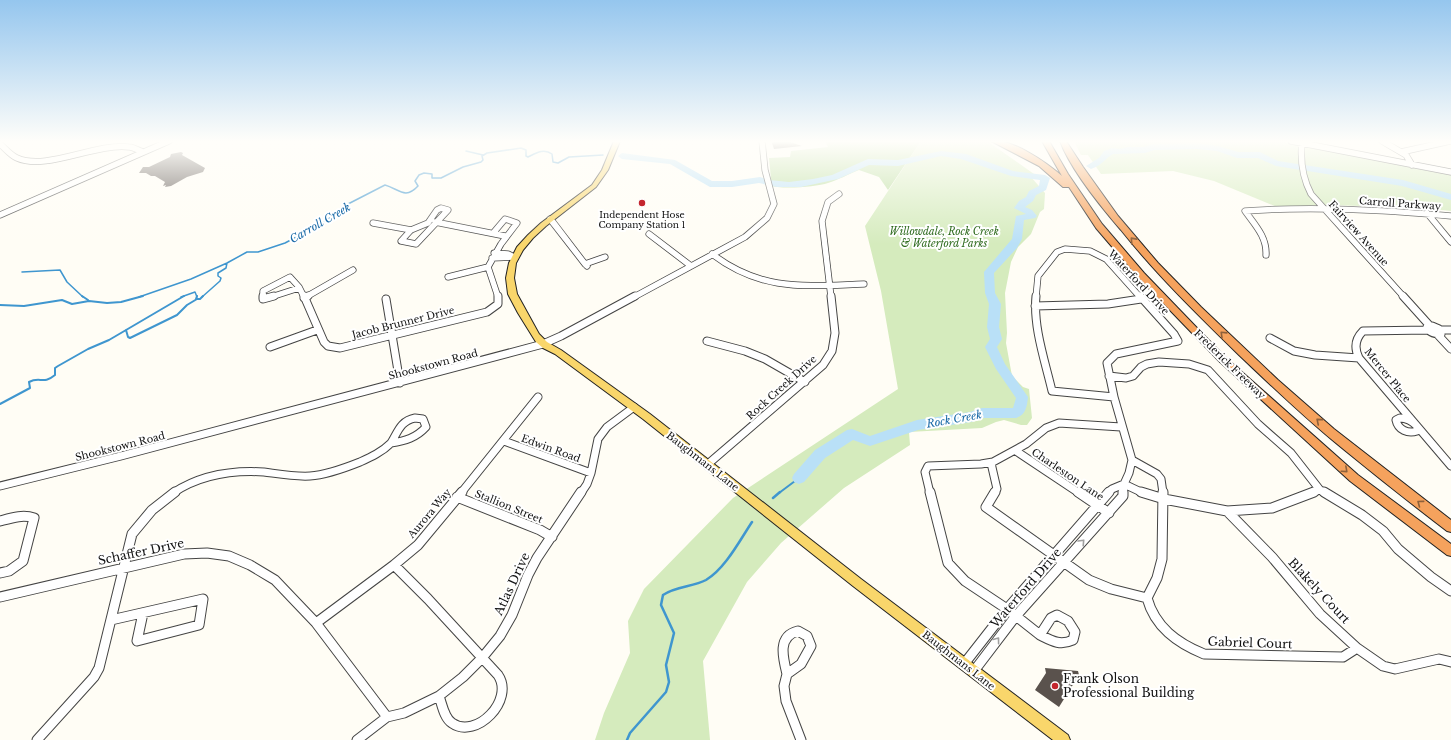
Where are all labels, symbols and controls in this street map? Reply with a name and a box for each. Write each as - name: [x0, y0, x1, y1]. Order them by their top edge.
- street label: Carroll Parkway: [1358, 194, 1442, 213]
- marker: Independent Hose Company Station 1: [637, 198, 647, 208]
- street label: Fairview Avenue: [1326, 198, 1392, 269]
- water label: Carroll Creek: [287, 200, 353, 246]
- place label: Independent Hose Company Station 1: [598, 209, 686, 230]
- park label: Willowdale, Rock Creek & Waterford Parks: [889, 225, 999, 250]
- one-way arrow: [1130, 237, 1138, 245]
- street label: Waterford Drive: [1105, 246, 1172, 318]
- street label: Jacob Brunner Drive: [349, 303, 456, 342]
- street label: Frederick Freeway: [1191, 327, 1269, 402]
- one-way arrow: [1220, 331, 1228, 339]
- street label: Mercer Place: [1362, 345, 1414, 405]
- street label: Shookstown Road: [387, 346, 480, 383]
- street label: Rock Creek Drive: [743, 352, 819, 422]
- water label: Rock Creek: [924, 407, 983, 431]
- one-way arrow: [1316, 419, 1324, 426]
- street label: Shookstown Road: [74, 429, 167, 464]
- street label: Baughmans Lane: [664, 429, 742, 494]
- street label: Edwin Road: [519, 432, 583, 465]
- street label: Charleston Lane: [1029, 445, 1106, 504]
- one-way arrow: [1340, 465, 1348, 473]
- street label: Aurora Way: [404, 485, 454, 542]
- street label: Stallion Street: [473, 487, 545, 526]
- one-way arrow: [1417, 500, 1424, 508]
- street label: Schaffer Drive: [96, 535, 185, 568]
- one-way arrow: [1077, 539, 1085, 547]
- street label: Waterford Drive: [986, 545, 1064, 631]
- street label: Atlas Drive: [490, 550, 533, 618]
- street label: Blakely Court: [1285, 555, 1354, 627]
- street label: Baughmans Lane: [920, 628, 998, 693]
- street label: Gabriel Court: [1207, 634, 1293, 651]
- one-way arrow: [992, 637, 1000, 644]
- place label: Frank Olson Professional Building: [1063, 671, 1195, 700]
- marker: Frank Olson Professional Building: [1050, 681, 1060, 691]

